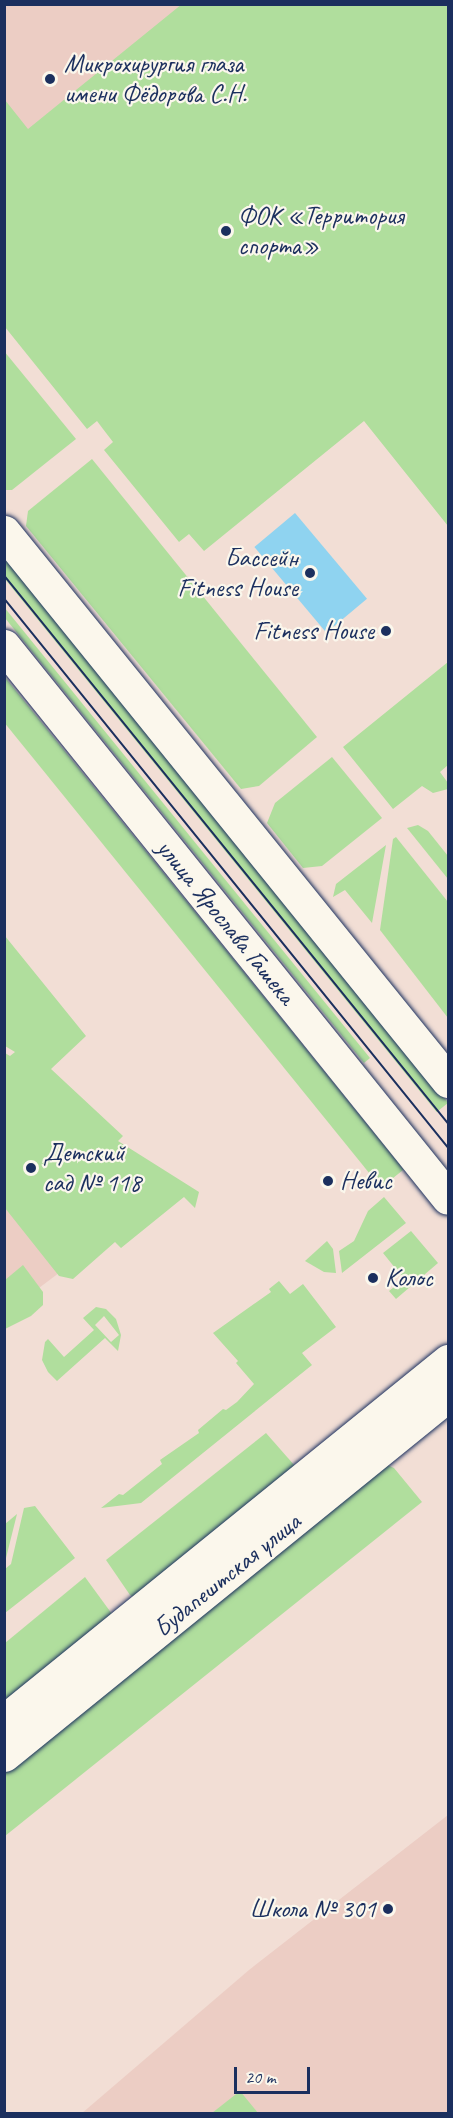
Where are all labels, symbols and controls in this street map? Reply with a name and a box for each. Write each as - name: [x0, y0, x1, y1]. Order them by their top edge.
- place label: Микрохирургия глаза имени Фёдорова С.Н.: [64, 48, 247, 110]
- marker: Микрохирургия глаза имени Фёдорова С.Н.: [41, 70, 59, 88]
- place label: ФОК «Территория спорта»: [238, 200, 404, 262]
- marker: ФОК «Территория спорта»: [219, 224, 233, 238]
- place label: Бассейн Fitness House: [178, 542, 298, 604]
- marker: Бассейн Fitness House: [303, 566, 317, 580]
- place label: Fitness House: [254, 615, 374, 647]
- marker: Fitness House: [379, 624, 393, 638]
- street label: улица Ярослава Гашека: [150, 833, 302, 1011]
- place label: Детский сад № 118: [43, 1137, 141, 1198]
- marker: Детский сад № 118: [24, 1161, 38, 1175]
- place label: Невис: [340, 1165, 392, 1197]
- marker: Невис: [321, 1174, 335, 1188]
- place label: Колос: [385, 1262, 433, 1294]
- marker: Колос: [366, 1271, 380, 1285]
- street label: Будапештская улица: [147, 1506, 307, 1644]
- place label: Школа № 301: [249, 1893, 376, 1925]
- marker: Школа № 301: [381, 1902, 395, 1916]
- scale bar: [237, 2055, 314, 2093]
- text: 20 m: [245, 2066, 276, 2088]

